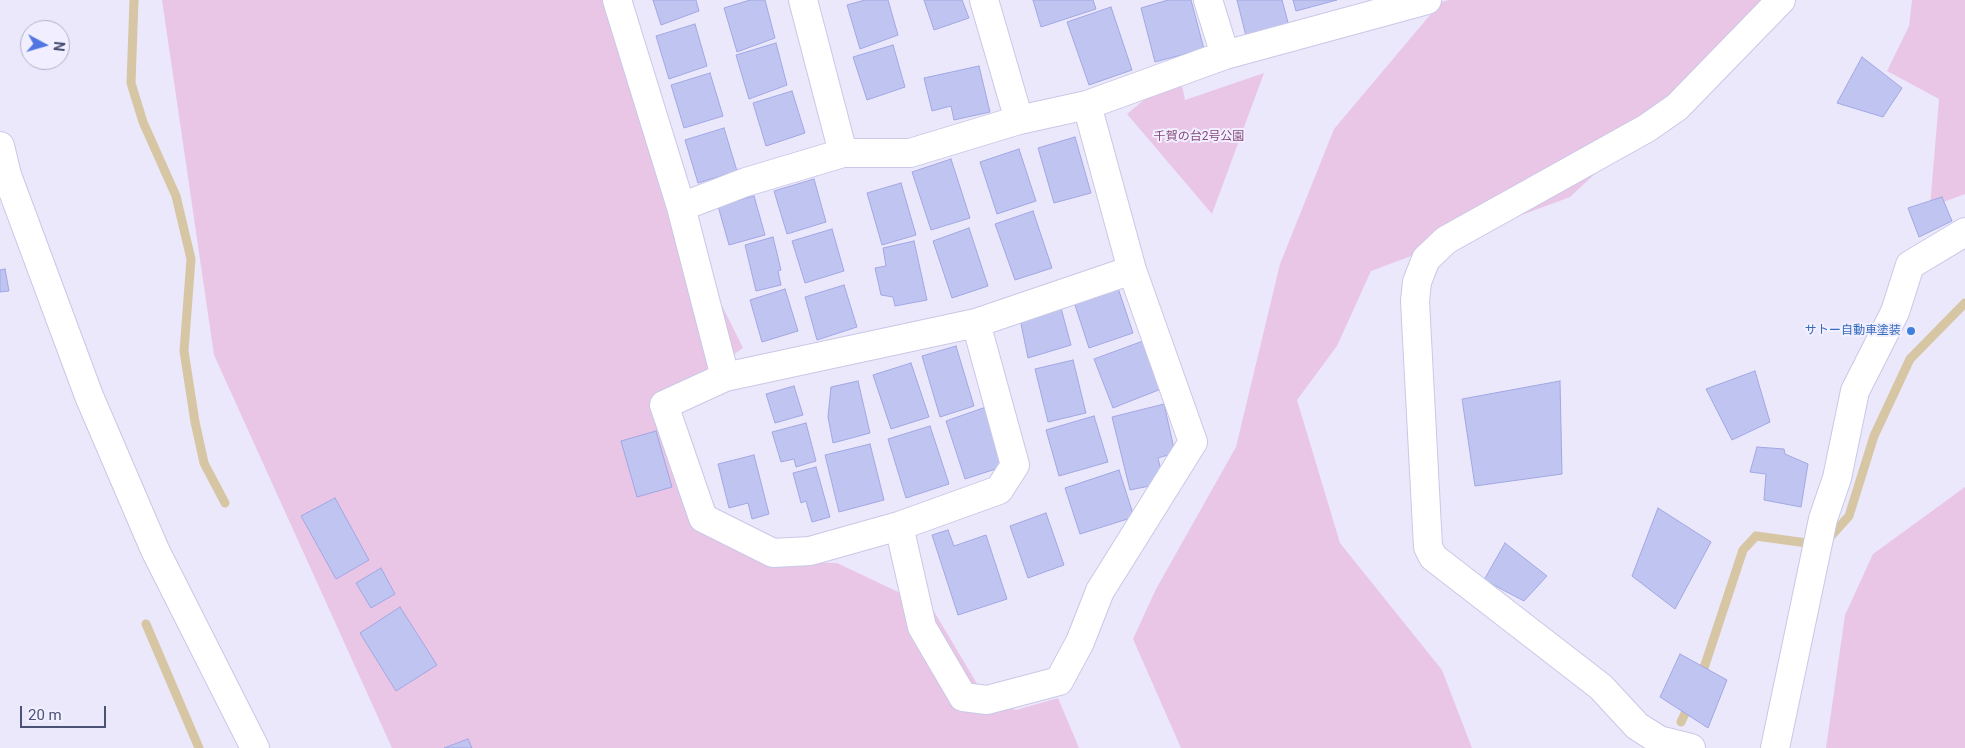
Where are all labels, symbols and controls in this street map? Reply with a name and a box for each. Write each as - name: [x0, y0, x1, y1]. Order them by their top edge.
- north arrow: [20, 20, 70, 70]
- text: N: [50, 41, 67, 52]
- park label: 千賀の台2号公園: [1154, 130, 1244, 144]
- place label: サトー自動車塗装: [1805, 324, 1901, 338]
- marker: サトー自動車塗装: [1905, 325, 1917, 337]
- scale bar: [22, 696, 109, 728]
- text: 20 m: [28, 706, 62, 724]

